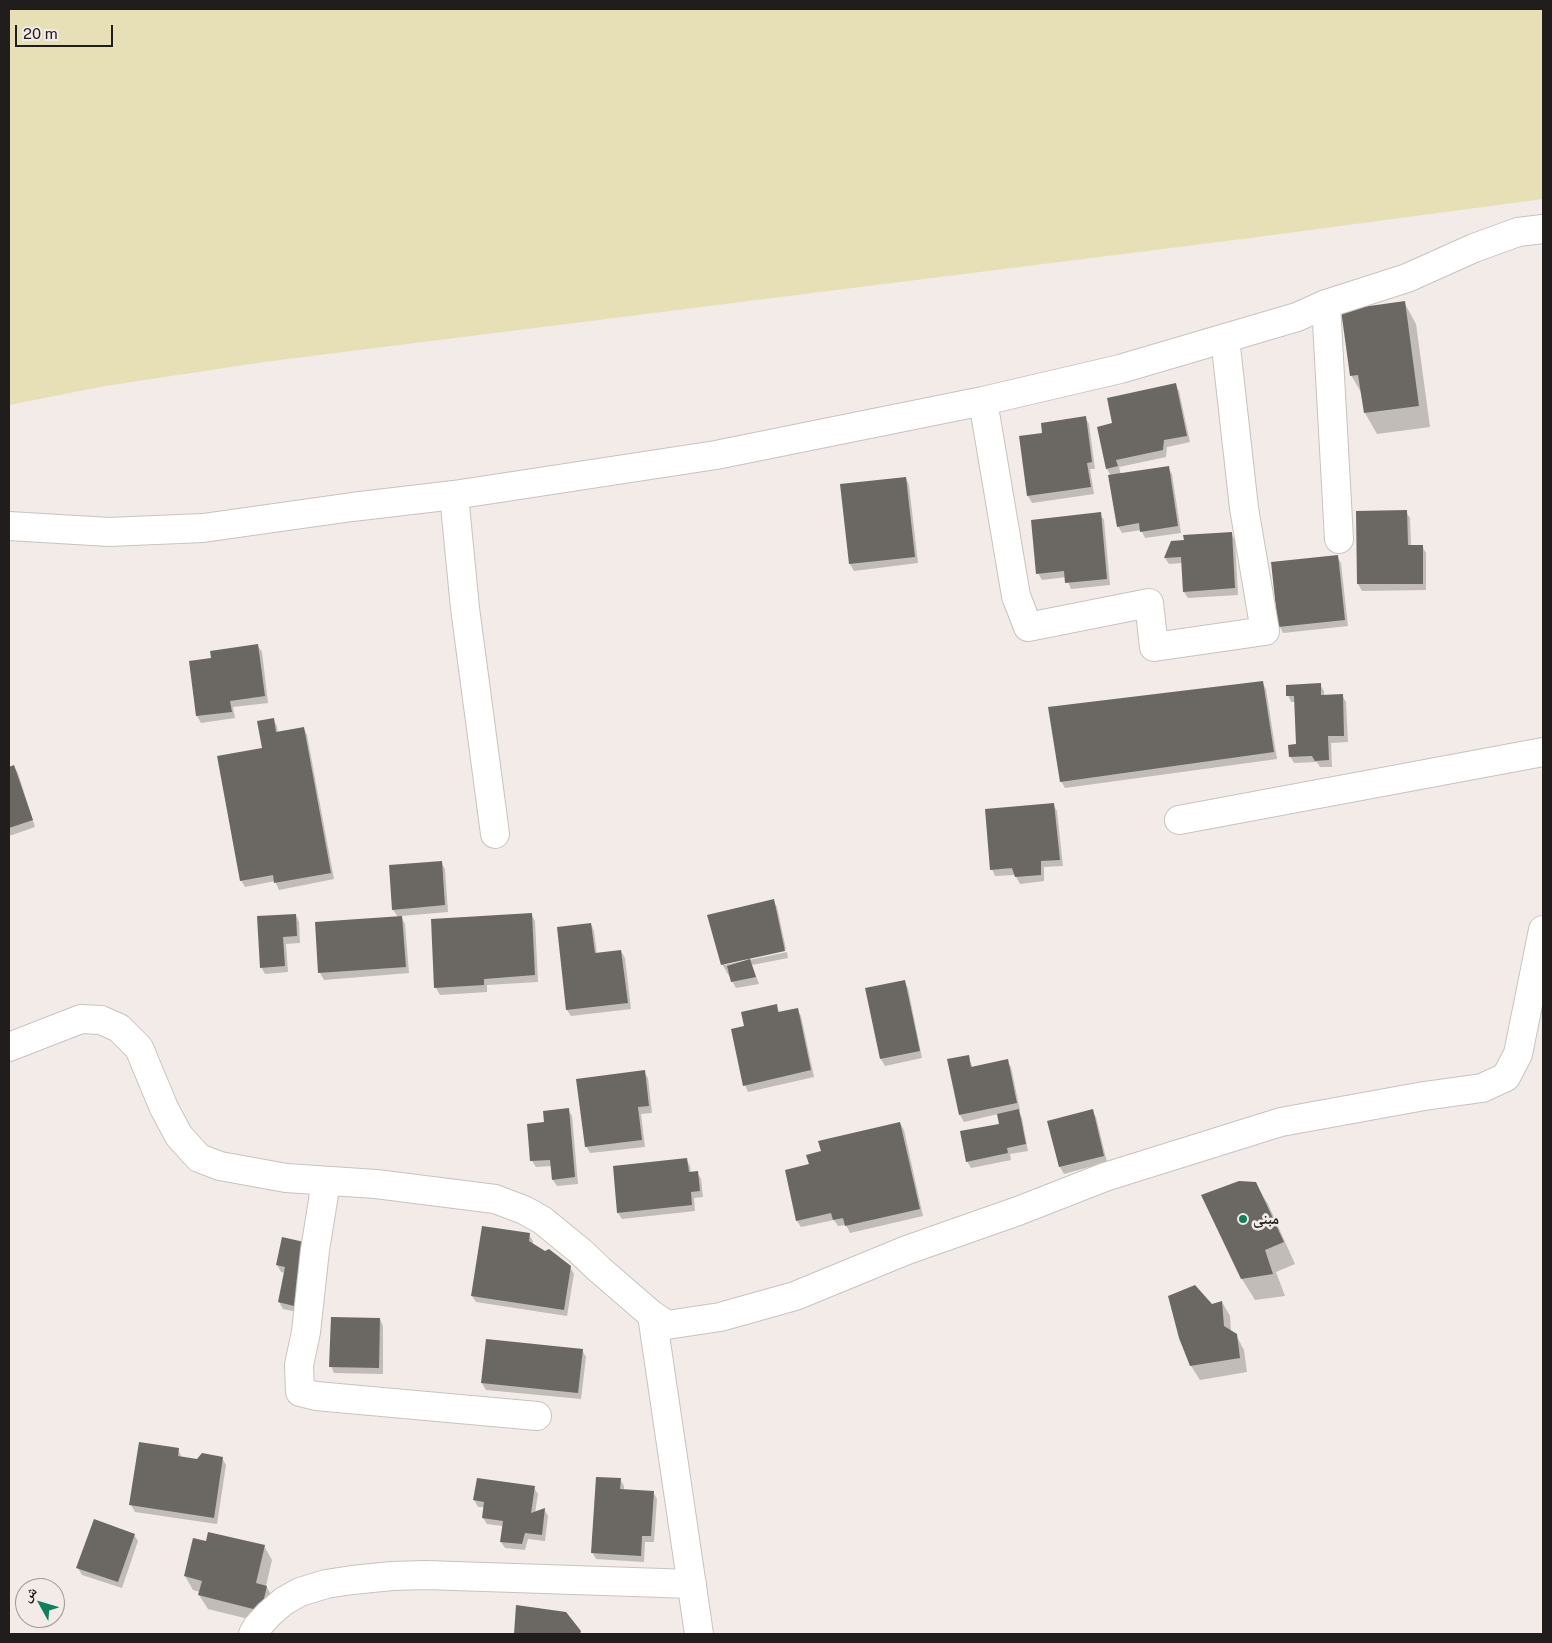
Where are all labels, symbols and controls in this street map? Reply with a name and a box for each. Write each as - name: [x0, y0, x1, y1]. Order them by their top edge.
- scale bar: [18, 15, 115, 47]
- text: 20 m: [23, 25, 58, 42]
- place label: مبنى: [1253, 1210, 1279, 1228]
- marker: مبنى: [1237, 1213, 1249, 1225]
- north arrow: [15, 1578, 65, 1628]
- text: ش: [18, 1583, 40, 1605]

